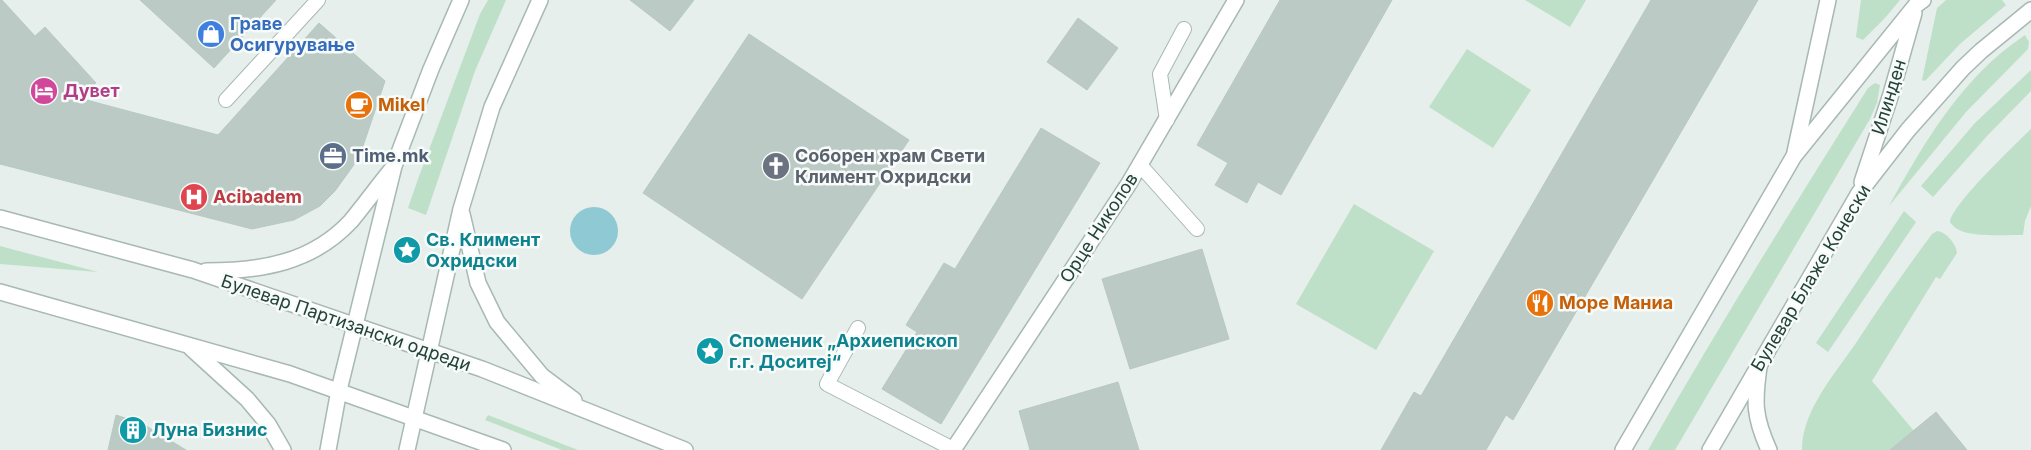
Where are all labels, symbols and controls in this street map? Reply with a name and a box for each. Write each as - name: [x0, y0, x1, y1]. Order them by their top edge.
- place label: Граве Осигурување: [230, 13, 355, 55]
- shop icon: Граве Осигурување: [196, 19, 226, 49]
- street label: Илинден: [1867, 57, 1910, 137]
- hotel icon: Дувет: [29, 76, 59, 106]
- place label: Дувет: [63, 80, 120, 101]
- cafe icon: Mikel: [344, 90, 374, 120]
- place label: Mikel: [378, 94, 425, 115]
- office icon: Time.mk: [318, 141, 348, 171]
- place label: Time.mk: [352, 145, 429, 166]
- place label: Соборен храм Свети Климент Охридски: [795, 145, 985, 187]
- church icon: Соборен храм Свети Климент Охридски: [761, 151, 791, 181]
- street label: Орце Николов: [1055, 169, 1142, 287]
- street label: Булевар Блаже Конески: [1746, 181, 1875, 375]
- hospital icon: Acibadem: [179, 182, 209, 212]
- place label: Acibadem: [213, 186, 302, 207]
- place label: Св. Климент Охридски: [426, 229, 540, 271]
- place icon: Св. Климент Охридски: [392, 235, 422, 265]
- street label: Булевар Партизански одреди: [218, 270, 474, 375]
- restaurant icon: Море Маниа: [1525, 288, 1555, 318]
- place label: Море Маниа: [1559, 292, 1673, 313]
- place label: Споменик „Архиепископ г.г. Доситеј“: [729, 330, 958, 372]
- place icon: Споменик „Архиепископ г.г. Доситеј“: [695, 336, 725, 366]
- building icon: Луна Бизнис: [118, 415, 148, 445]
- place label: Луна Бизнис: [152, 419, 268, 440]

